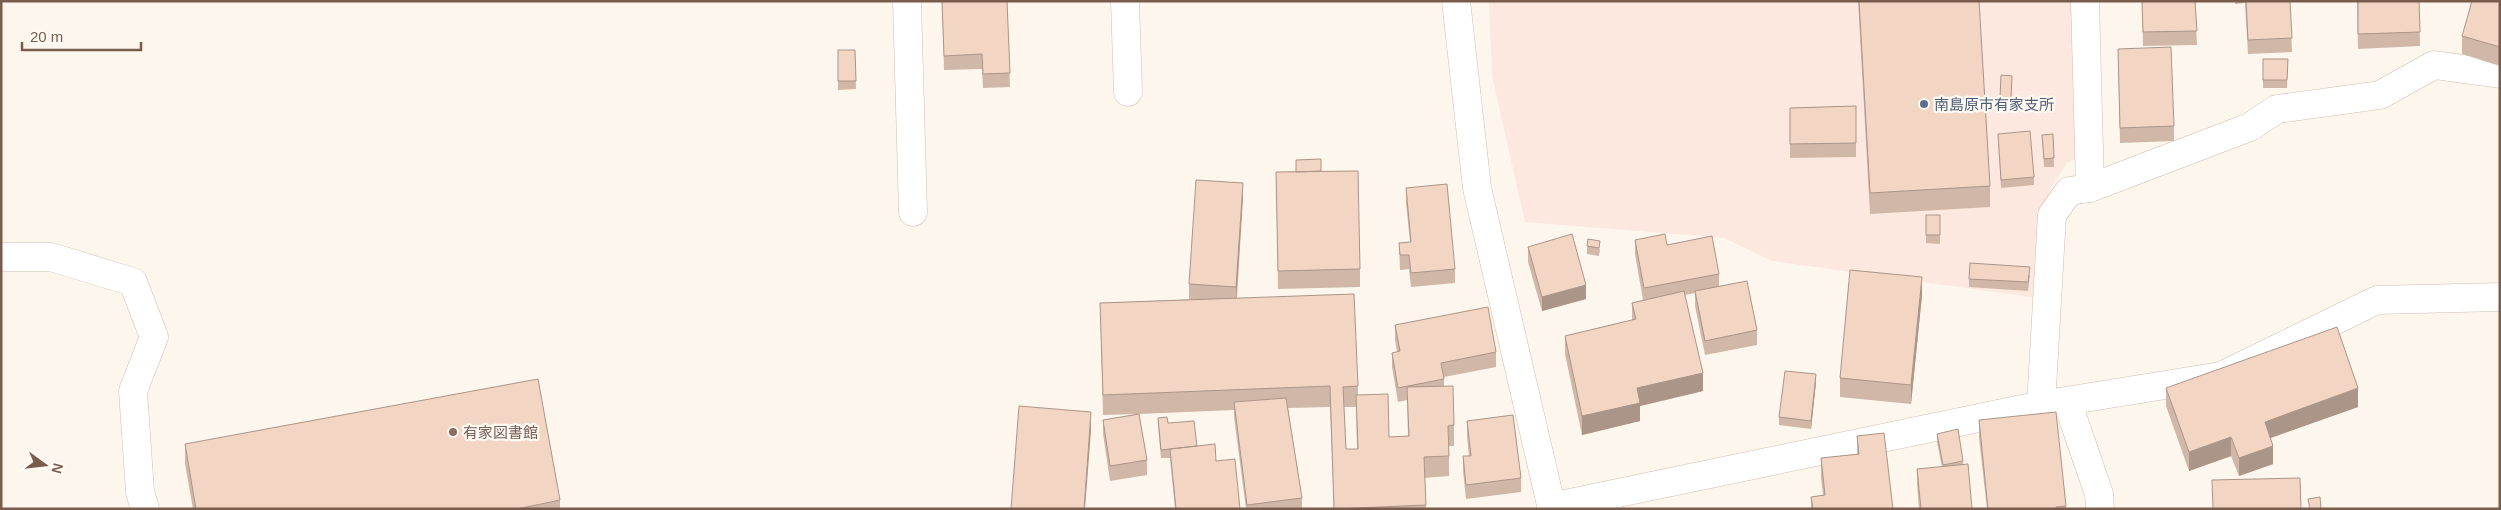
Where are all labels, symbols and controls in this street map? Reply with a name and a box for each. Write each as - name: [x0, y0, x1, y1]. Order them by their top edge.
- scale bar: [22, 20, 141, 52]
- text: 20 m: [30, 28, 63, 45]
- place label: 南島原市有家支所: [1934, 96, 2054, 113]
- marker: 南島原市有家支所: [1918, 98, 1930, 110]
- place label: 有家図書館: [463, 424, 538, 441]
- marker: 有家図書館: [447, 426, 459, 438]
- north arrow: [20, 440, 70, 490]
- text: N: [49, 461, 67, 475]

